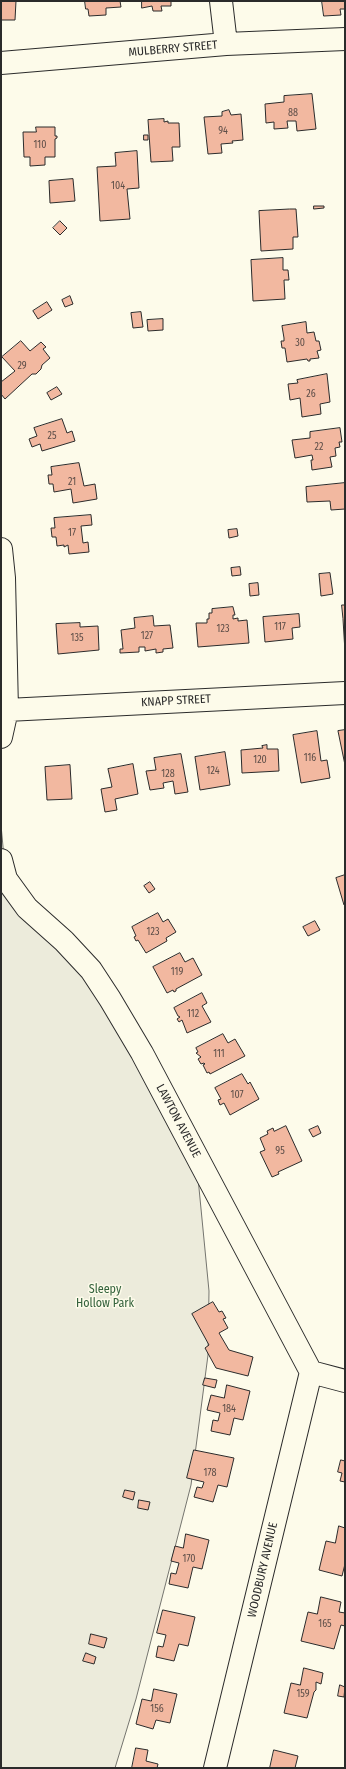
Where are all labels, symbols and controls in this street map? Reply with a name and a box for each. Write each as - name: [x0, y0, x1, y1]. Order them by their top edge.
- street label: MULBERRY STREET: [128, 38, 218, 60]
- house number: 88: [288, 107, 298, 119]
- house number: 94: [218, 125, 228, 137]
- house number: 110: [34, 139, 46, 151]
- house number: 104: [111, 180, 125, 192]
- house number: 30: [295, 337, 305, 349]
- house number: 29: [17, 360, 27, 372]
- house number: 26: [306, 388, 316, 400]
- house number: 25: [48, 430, 56, 442]
- house number: 22: [315, 441, 323, 453]
- house number: 21: [68, 476, 76, 488]
- house number: 17: [68, 527, 76, 539]
- house number: 117: [274, 621, 286, 633]
- house number: 123: [217, 623, 229, 635]
- house number: 127: [141, 630, 153, 642]
- house number: 135: [71, 632, 83, 644]
- street label: KNAPP STREET: [141, 692, 211, 710]
- house number: 116: [304, 752, 316, 764]
- house number: 120: [253, 754, 267, 766]
- house number: 124: [207, 765, 219, 777]
- house number: 128: [161, 768, 175, 780]
- house number: 123: [147, 926, 159, 938]
- house number: 119: [171, 966, 183, 978]
- house number: 112: [187, 1008, 199, 1020]
- house number: 111: [213, 1048, 225, 1060]
- street label: LAWTON AVENUE: [153, 1082, 203, 1160]
- house number: 107: [231, 1089, 243, 1101]
- house number: 95: [275, 1145, 285, 1157]
- park label: Sleepy Hollow Park: [76, 1283, 134, 1311]
- house number: 184: [222, 1403, 236, 1415]
- house number: 178: [204, 1467, 216, 1479]
- street label: WOODBURY AVENUE: [245, 1521, 281, 1619]
- house number: 170: [182, 1553, 196, 1565]
- house number: 165: [318, 1618, 332, 1630]
- house number: 159: [296, 1688, 310, 1700]
- house number: 156: [150, 1703, 164, 1715]

